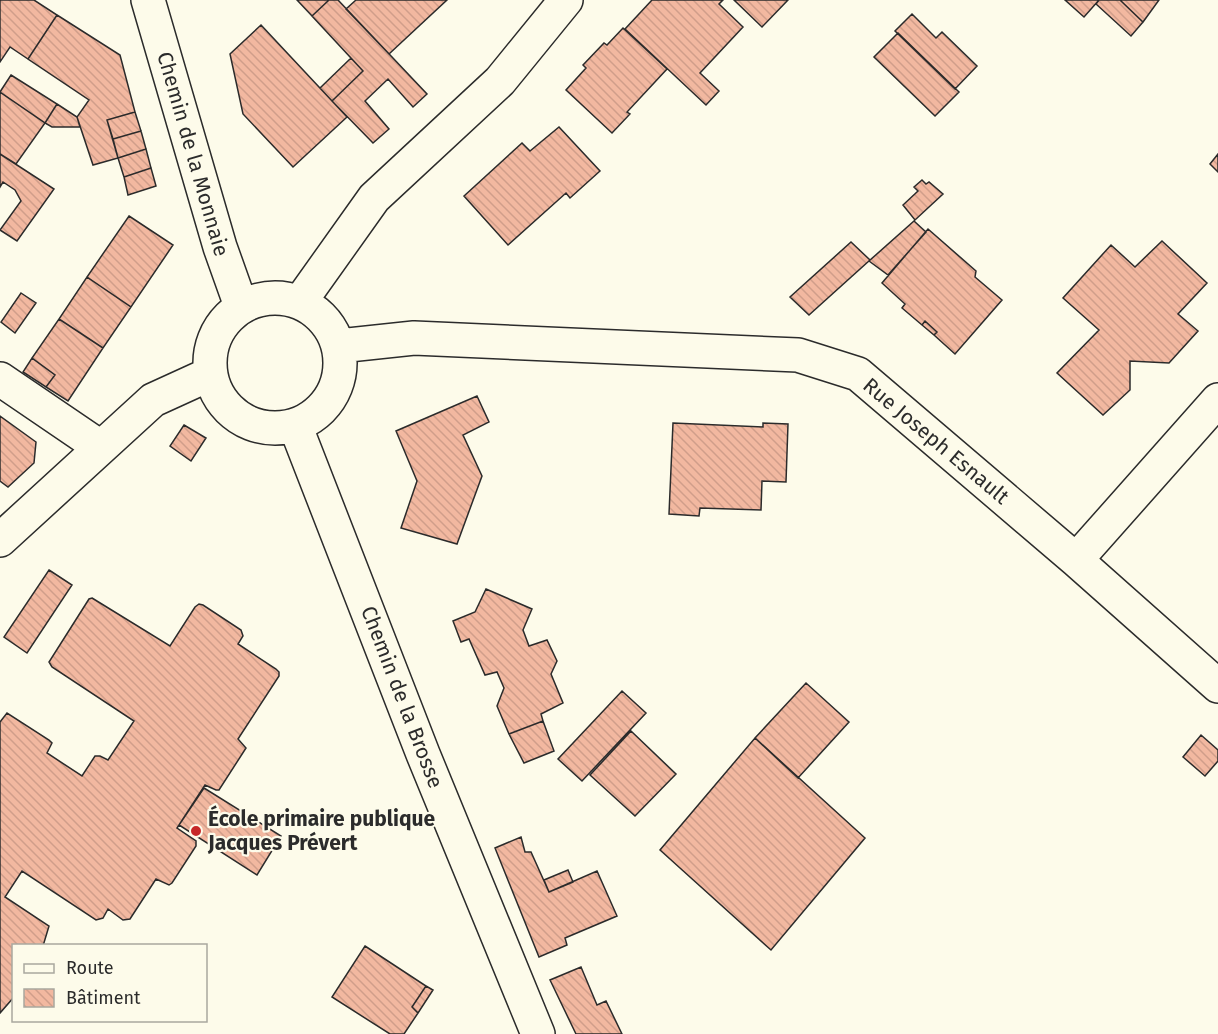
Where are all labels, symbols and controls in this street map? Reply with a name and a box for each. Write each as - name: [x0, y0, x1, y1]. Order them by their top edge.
- street label: Chemin de la Monnaie: [151, 49, 235, 259]
- street label: Rue Joseph Esnault: [858, 372, 1015, 510]
- street label: Chemin de la Brosse: [355, 602, 449, 792]
- place label: École primaire publique Jacques Prévert: [207, 805, 436, 856]
- marker: École primaire publique Jacques Prévert: [189, 824, 203, 838]
- legend: [12, 944, 207, 1022]
- text: Route: [66, 957, 114, 979]
- text: Bâtiment: [66, 987, 141, 1009]

